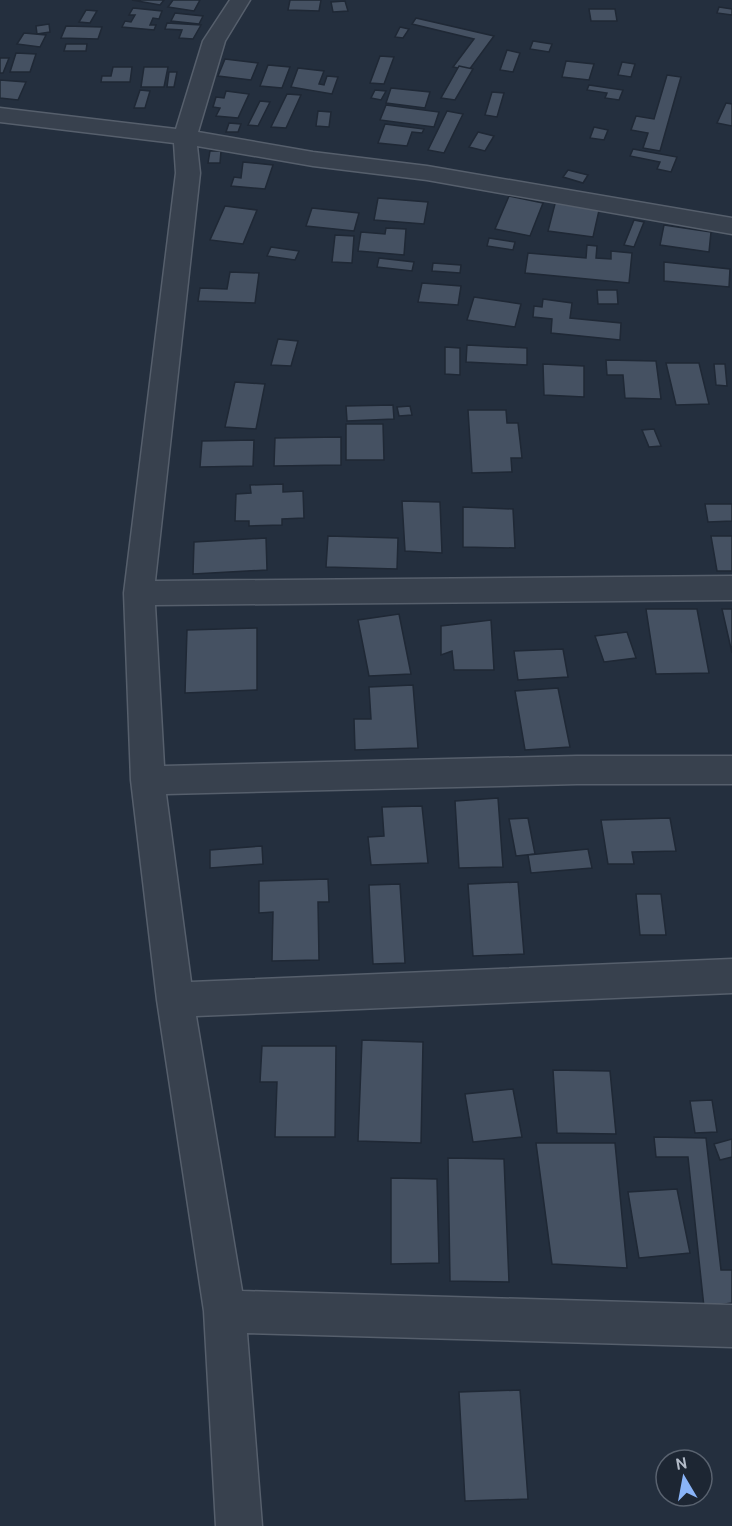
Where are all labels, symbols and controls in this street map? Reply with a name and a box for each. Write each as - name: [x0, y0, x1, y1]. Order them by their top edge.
- north arrow: [654, 1448, 714, 1508]
- text: N: [674, 1453, 689, 1474]

